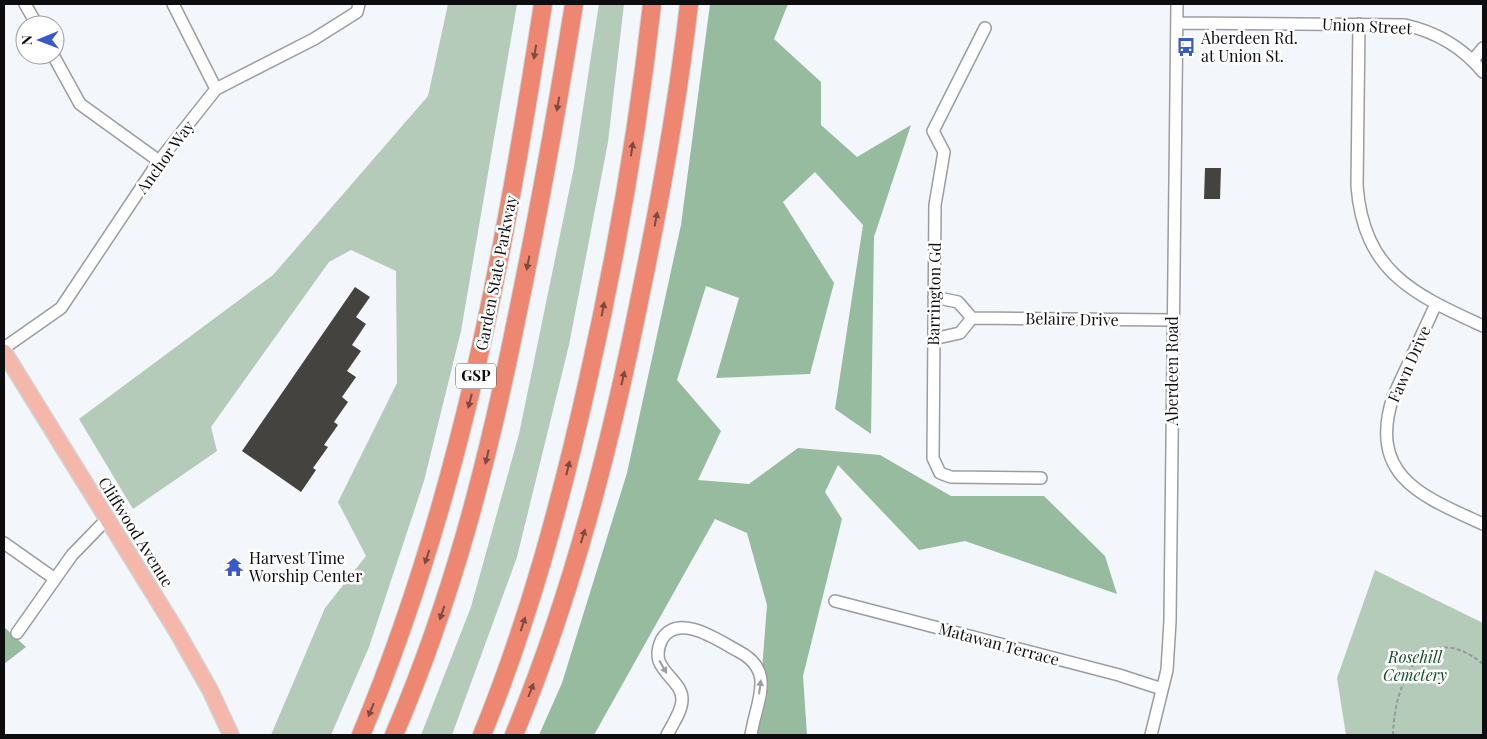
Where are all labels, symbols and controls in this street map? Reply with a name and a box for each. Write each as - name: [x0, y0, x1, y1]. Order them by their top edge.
- street label: Union Street: [1321, 13, 1413, 38]
- north arrow: [15, 15, 65, 65]
- place label: Aberdeen Rd. at Union St.: [1200, 27, 1298, 66]
- text: N: [17, 35, 36, 45]
- bus stop icon: Aberdeen Rd. at Union St.: [1175, 36, 1197, 58]
- one-way arrow: [531, 44, 539, 60]
- one-way arrow: [553, 96, 561, 112]
- street label: Anchor Way: [130, 116, 198, 198]
- one-way arrow: [628, 141, 636, 157]
- street label: Garden State Parkway: [470, 193, 521, 352]
- one-way arrow: [652, 211, 660, 227]
- street label: Barrington Gd: [922, 242, 945, 346]
- one-way arrow: [524, 256, 532, 271]
- one-way arrow: [600, 301, 608, 317]
- street label: Belaire Drive: [1025, 307, 1119, 330]
- street label: Aberdeen Road: [1161, 316, 1182, 427]
- street label: Fawn Drive: [1382, 322, 1435, 405]
- road number: GSP: [456, 364, 496, 388]
- one-way arrow: [619, 371, 627, 386]
- one-way arrow: [466, 393, 474, 408]
- one-way arrow: [483, 449, 491, 464]
- one-way arrow: [564, 460, 572, 475]
- street label: Cliffwood Avenue: [94, 473, 179, 591]
- one-way arrow: [579, 528, 587, 543]
- place label: Harvest Time Worship Center: [248, 547, 362, 586]
- one-way arrow: [422, 550, 430, 565]
- temple icon: Harvest Time Worship Center: [223, 556, 245, 578]
- one-way arrow: [438, 605, 445, 620]
- one-way arrow: [520, 616, 527, 631]
- street label: Matawan Terrace: [936, 617, 1062, 670]
- park label: Rosehill Cemetery: [1383, 646, 1447, 685]
- one-way arrow: [659, 660, 668, 674]
- one-way arrow: [756, 679, 764, 695]
- one-way arrow: [527, 682, 535, 697]
- one-way arrow: [367, 703, 375, 717]

